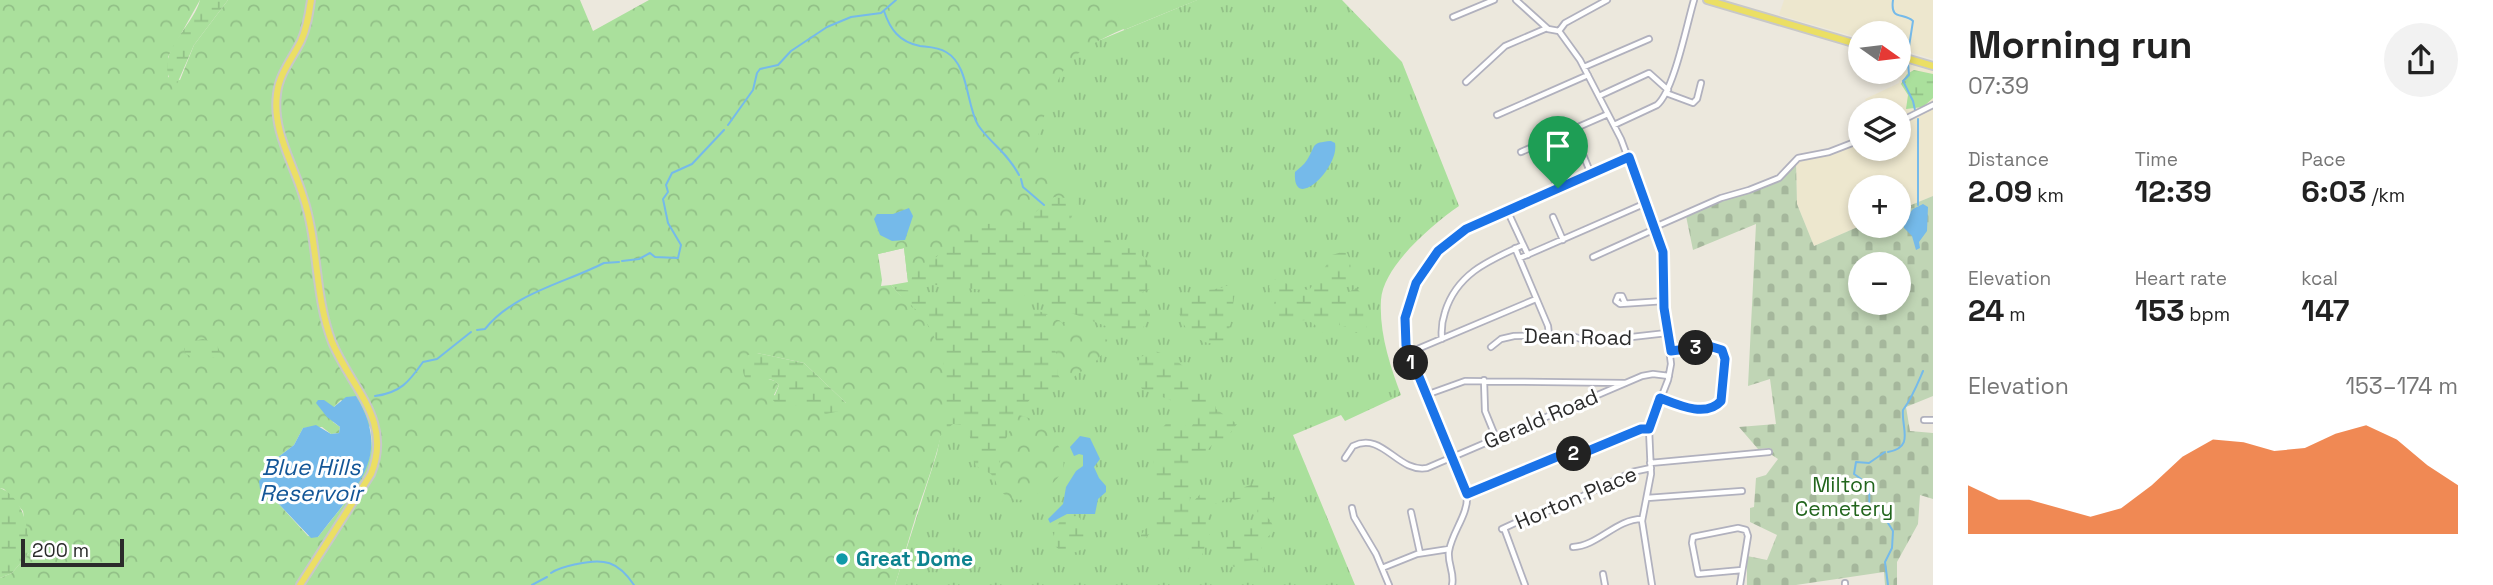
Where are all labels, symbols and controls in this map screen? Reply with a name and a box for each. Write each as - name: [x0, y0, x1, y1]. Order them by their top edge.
- north arrow: [1848, 21, 1911, 84]
- map controls: [1848, 21, 1911, 315]
- text: Morning run: [1968, 21, 2193, 69]
- button: share: [2384, 23, 2458, 97]
- text: 07:39: [1968, 71, 2029, 101]
- button: layers: [1848, 98, 1911, 161]
- pin: [1528, 116, 1588, 188]
- icon: arrive: [1539, 127, 1577, 165]
- text: Distance: [1968, 147, 2049, 172]
- text: Time: [2135, 147, 2178, 172]
- text: Pace: [2301, 147, 2346, 172]
- text: 2.09: [1968, 172, 2032, 211]
- text: 12:39: [2135, 172, 2212, 211]
- text: 6:03: [2301, 172, 2367, 211]
- button: +: [1848, 175, 1911, 238]
- text: km: [2032, 183, 2064, 208]
- text: /km: [2367, 183, 2405, 208]
- button: −: [1848, 252, 1911, 315]
- text: Elevation: [1968, 266, 2051, 291]
- text: Heart rate: [2135, 266, 2227, 291]
- text: kcal: [2301, 266, 2338, 291]
- text: 24: [1968, 291, 2004, 330]
- text: 153: [2135, 291, 2184, 330]
- text: 147: [2301, 291, 2349, 330]
- text: m: [2004, 302, 2026, 327]
- text: bpm: [2184, 302, 2230, 327]
- street label: Dean Road: [1524, 322, 1632, 351]
- pin: 3: [1678, 330, 1714, 366]
- text: 3: [1690, 335, 1701, 360]
- pin: 1: [1394, 346, 1428, 380]
- text: 1: [1406, 350, 1415, 375]
- text: Elevation: [1968, 371, 2069, 401]
- text: 153–174 m: [2345, 371, 2458, 401]
- street label: Gerald Road: [1480, 382, 1602, 455]
- pin: 2: [1556, 436, 1592, 472]
- text: 2: [1568, 441, 1579, 466]
- water label: Blue Hills Reservoir: [260, 452, 365, 508]
- street label: Horton Place: [1511, 460, 1641, 535]
- park label: Milton Cemetery: [1795, 471, 1893, 522]
- scale bar: [21, 536, 124, 568]
- text: 200 m: [32, 538, 89, 563]
- place label: Great Dome: [856, 545, 973, 572]
- marker: Great Dome: [834, 551, 850, 567]

